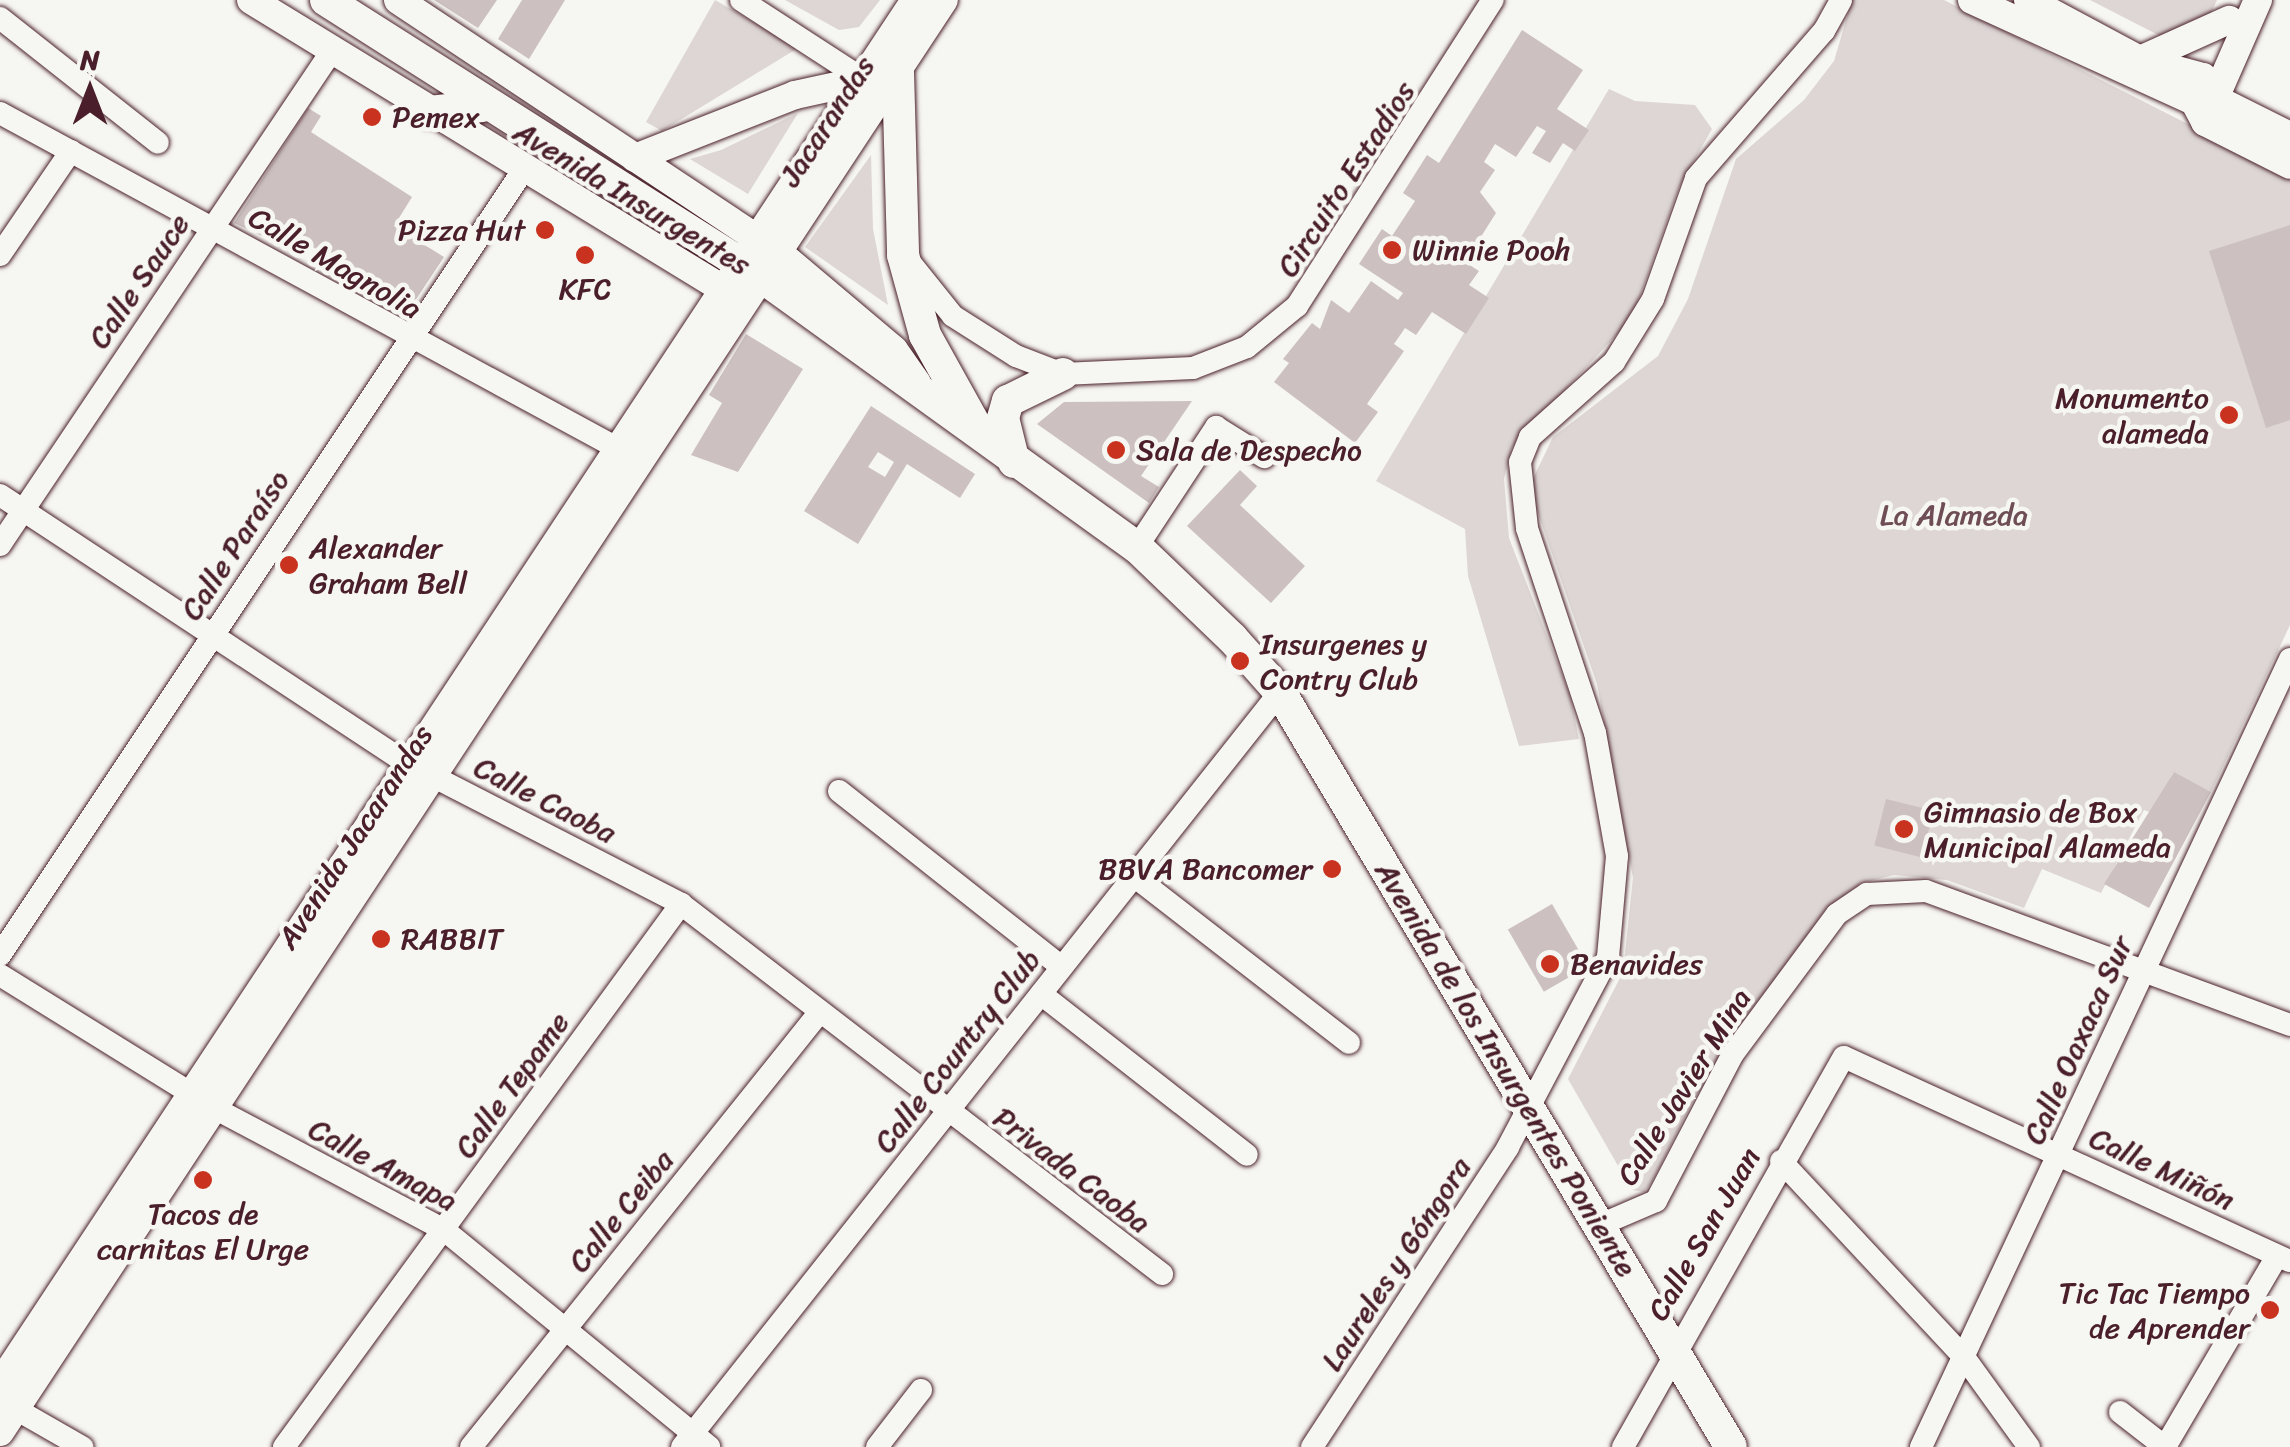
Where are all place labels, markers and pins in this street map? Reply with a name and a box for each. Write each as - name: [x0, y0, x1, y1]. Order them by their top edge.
- place label: Pemex: [392, 99, 479, 135]
- marker: Pemex: [361, 106, 383, 128]
- place label: Pizza Hut: [397, 212, 525, 248]
- marker: Pizza Hut: [534, 219, 556, 241]
- place label: Winnie Pooh: [1412, 232, 1571, 268]
- marker: Winnie Pooh: [1381, 239, 1403, 261]
- marker: KFC: [574, 244, 596, 266]
- place label: KFC: [559, 271, 611, 307]
- place label: Monumento alameda: [2055, 380, 2209, 450]
- marker: Monumento alameda: [2218, 404, 2240, 426]
- place label: Sala de Despecho: [1136, 432, 1364, 468]
- marker: Sala de Despecho: [1105, 439, 1127, 461]
- place label: Alexander Graham Bell: [309, 530, 468, 600]
- marker: Alexander Graham Bell: [278, 554, 300, 576]
- place label: Insurgenes y Contry Club: [1260, 626, 1427, 696]
- marker: Insurgenes y Contry Club: [1229, 650, 1251, 672]
- place label: Gimnasio de Box Municipal Alameda: [1924, 794, 2172, 864]
- marker: Gimnasio de Box Municipal Alameda: [1893, 818, 1915, 840]
- place label: BBVA Bancomer: [1098, 851, 1312, 887]
- marker: BBVA Bancomer: [1321, 858, 1343, 880]
- place label: RABBIT: [401, 921, 503, 957]
- marker: RABBIT: [370, 928, 392, 950]
- place label: Benavides: [1570, 946, 1703, 982]
- marker: Benavides: [1539, 953, 1561, 975]
- marker: Tacos de carnitas El Urge: [192, 1169, 214, 1191]
- place label: Tacos de carnitas El Urge: [97, 1196, 309, 1266]
- place label: Tic Tac Tiempo de Aprender: [2056, 1275, 2250, 1346]
- marker: Tic Tac Tiempo de Aprender: [2259, 1299, 2281, 1321]

